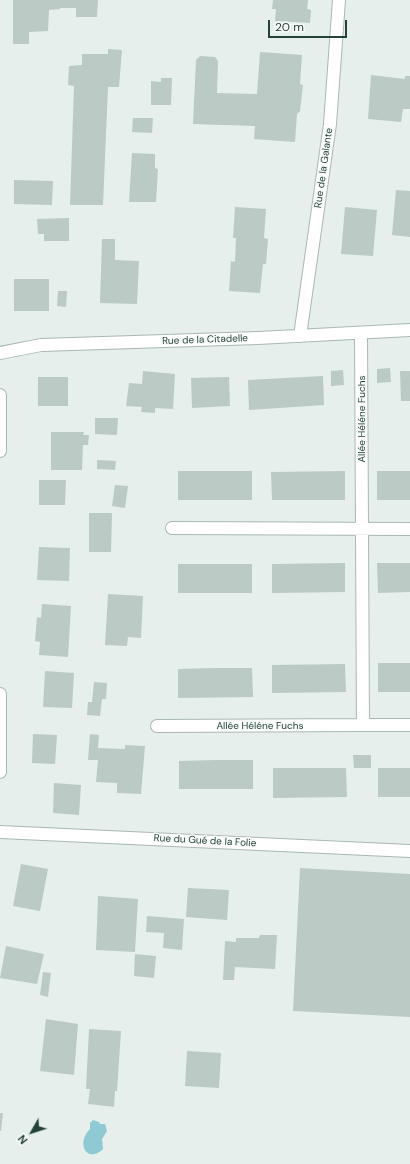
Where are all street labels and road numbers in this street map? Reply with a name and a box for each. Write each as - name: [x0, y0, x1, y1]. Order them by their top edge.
- street label: Rue de la Galante: [312, 127, 336, 209]
- street label: Rue de la Citadelle: [162, 333, 248, 347]
- street label: Allée Héléne Fuchs: [356, 375, 368, 463]
- street label: Allée Héléne Fuchs: [216, 720, 304, 732]
- street label: Rue du Gué de la Folie: [153, 832, 257, 850]

